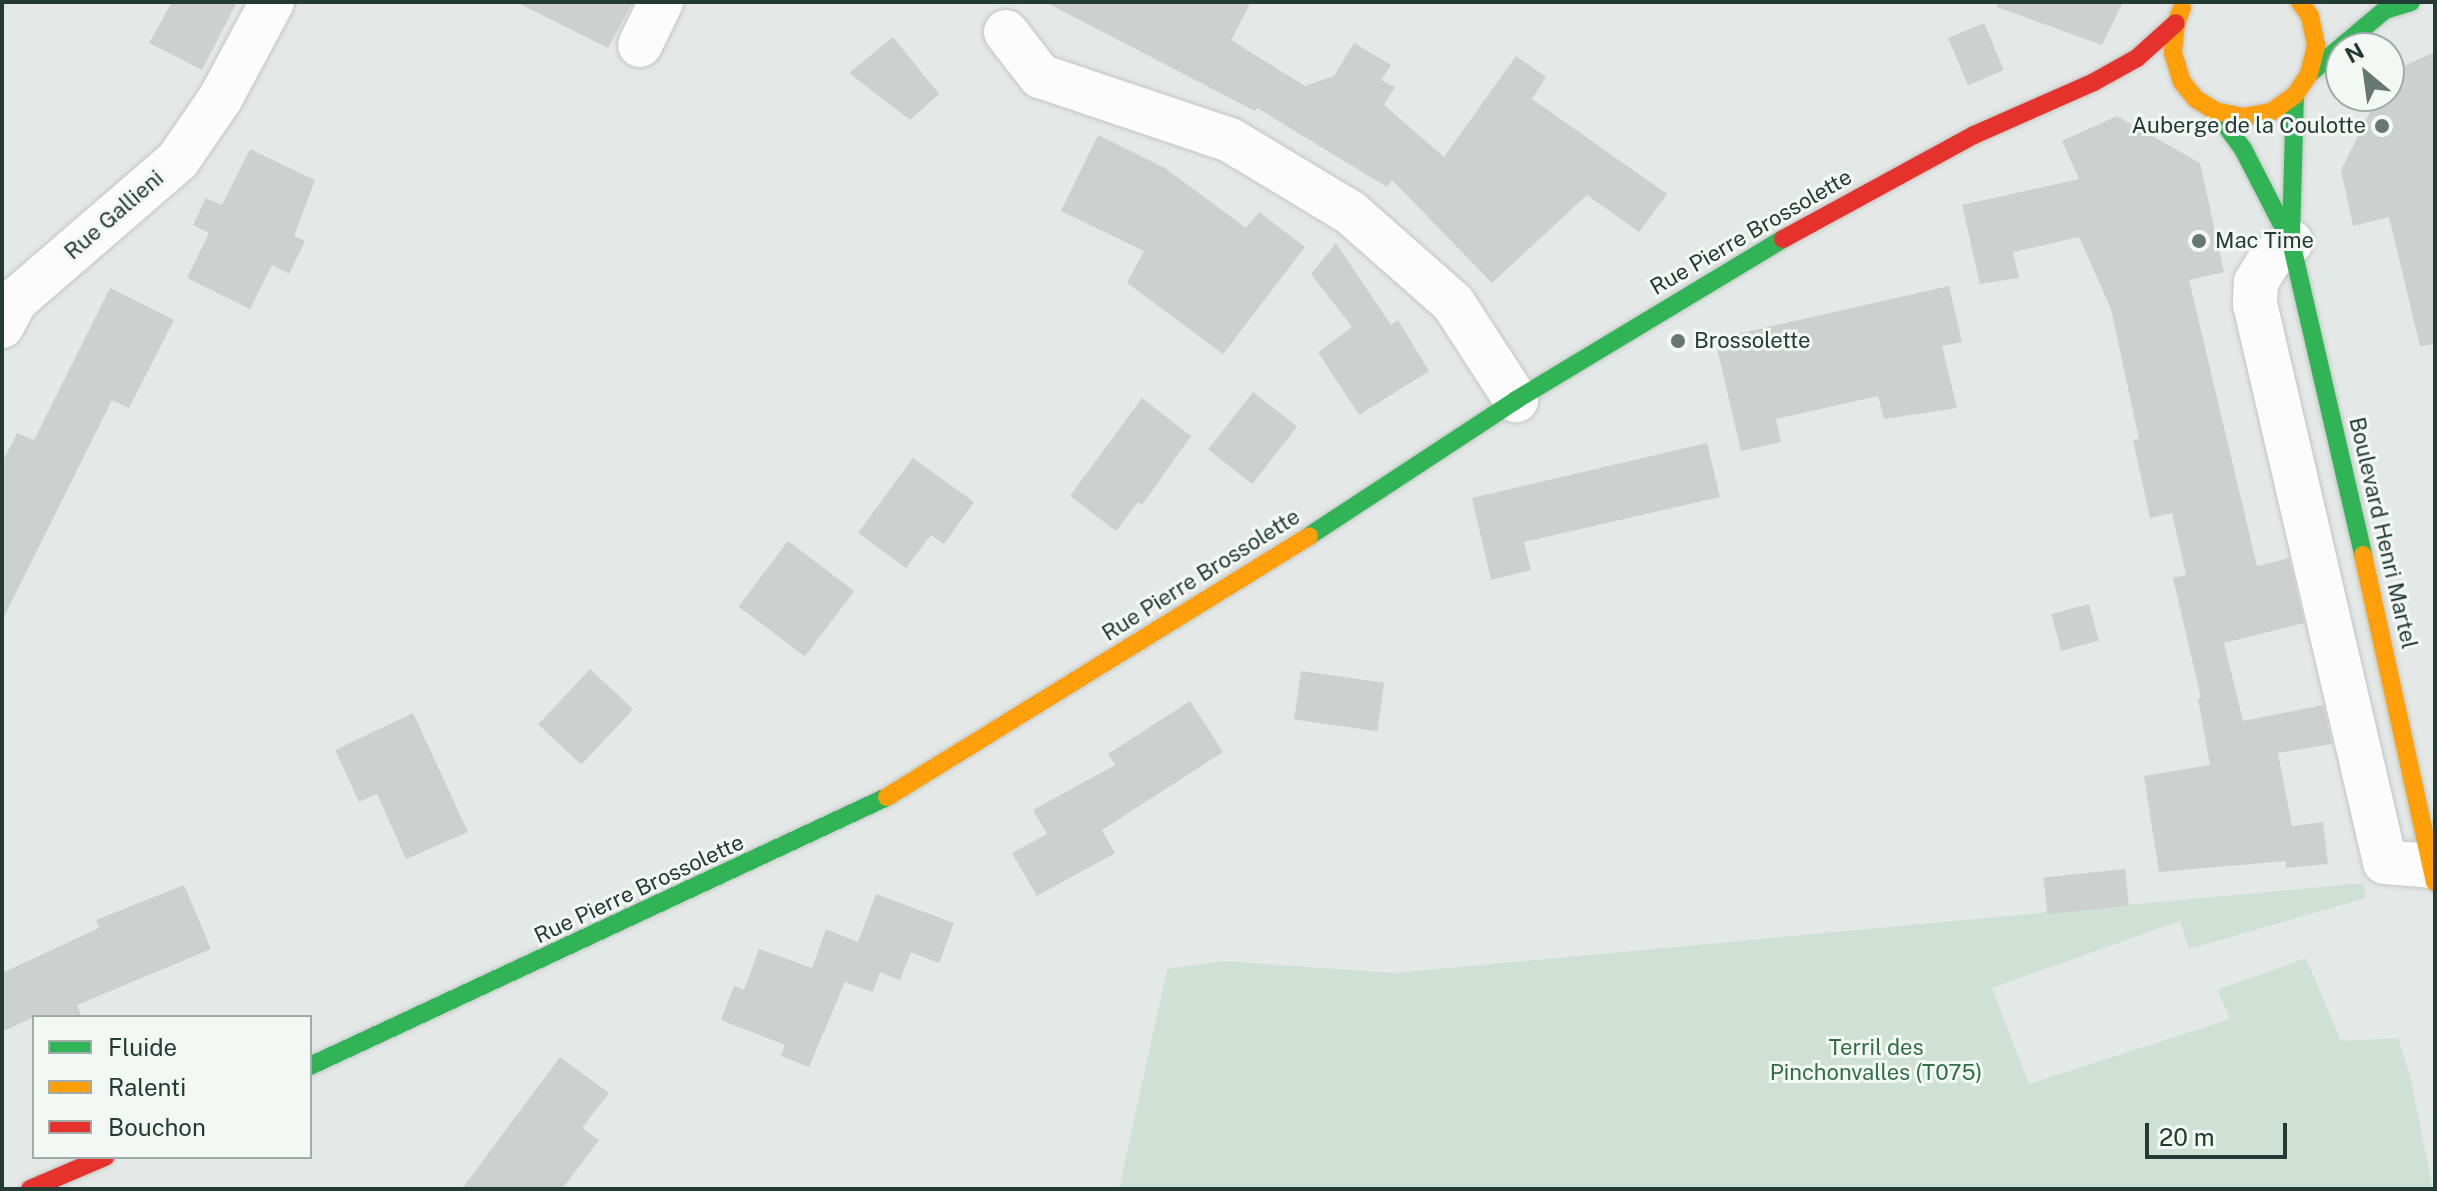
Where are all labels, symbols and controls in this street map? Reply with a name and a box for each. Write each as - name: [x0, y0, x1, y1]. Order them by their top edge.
- north arrow: [2325, 32, 2405, 112]
- text: N: [2341, 37, 2368, 68]
- place label: Auberge de la Coulotte: [2131, 113, 2366, 139]
- marker: Auberge de la Coulotte: [2373, 117, 2391, 135]
- street label: Rue Pierre Brossolette: [1645, 163, 1857, 301]
- street label: Rue Gallieni: [59, 165, 169, 265]
- place label: Mac Time: [2215, 228, 2314, 254]
- marker: Mac Time: [2190, 232, 2208, 250]
- place label: Brossolette: [1694, 328, 1810, 354]
- marker: Brossolette: [1669, 332, 1687, 350]
- street label: Boulevard Henri Martel: [2343, 415, 2423, 651]
- street label: Rue Pierre Brossolette: [1097, 503, 1305, 647]
- street label: Rue Pierre Brossolette: [530, 829, 748, 949]
- legend: [32, 1015, 312, 1159]
- text: Fluide: [108, 1033, 177, 1061]
- park label: Terril des Pinchonvalles (T075): [1770, 1034, 1982, 1086]
- text: Ralenti: [108, 1073, 186, 1101]
- scale bar: [2149, 1107, 2291, 1157]
- text: Bouchon: [108, 1113, 206, 1141]
- text: 20 m: [2159, 1123, 2215, 1151]

